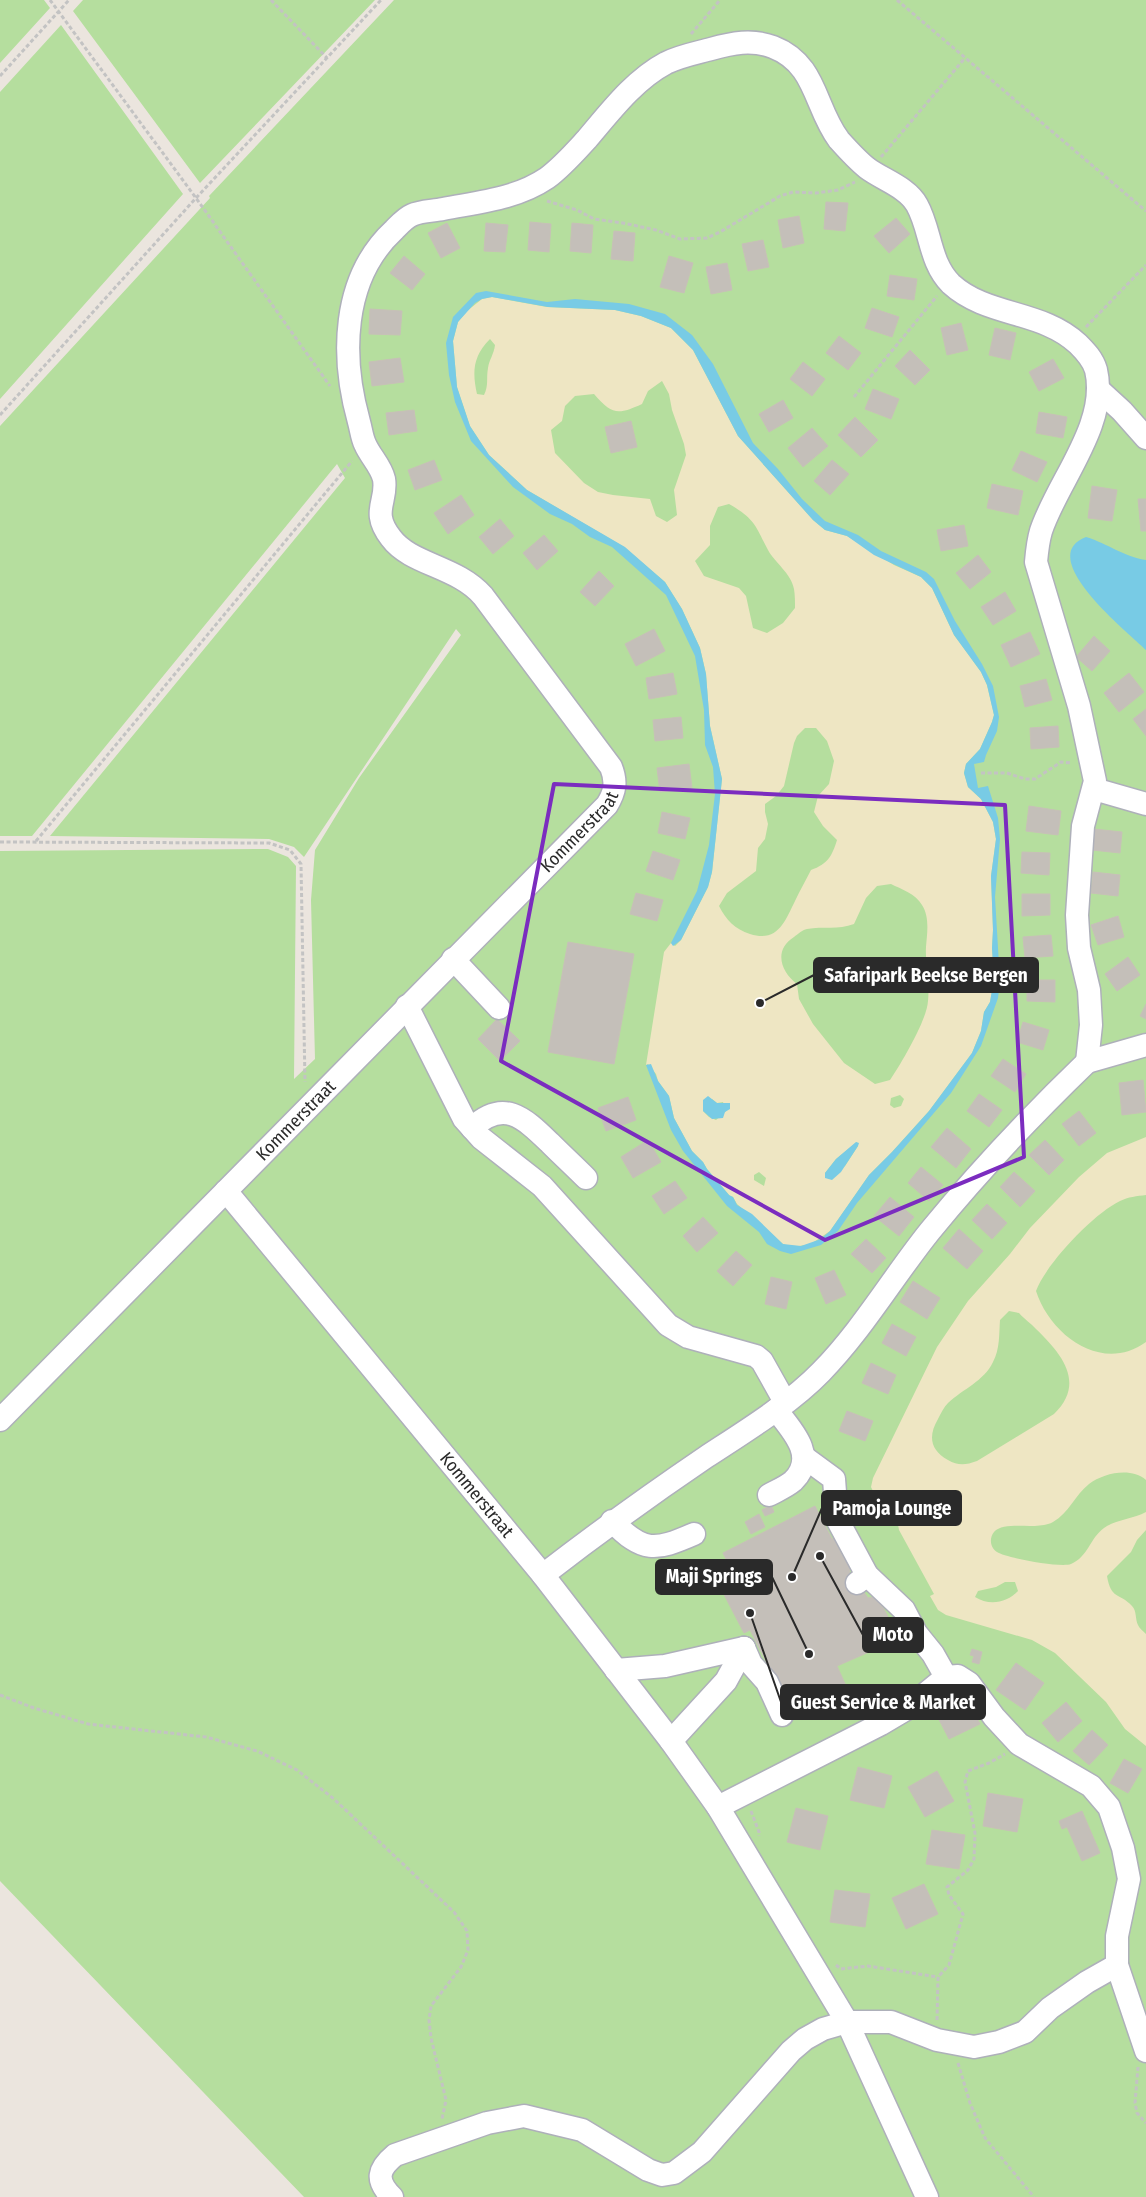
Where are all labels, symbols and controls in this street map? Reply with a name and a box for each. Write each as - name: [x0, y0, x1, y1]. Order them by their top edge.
- street label: Kommerstraat: [536, 788, 623, 877]
- callout: Safaripark Beekse Bergen: [814, 958, 1038, 992]
- text: Safaripark Beekse Bergen: [824, 964, 1028, 987]
- street label: Kommerstraat: [251, 1076, 340, 1165]
- street label: Kommerstraat: [435, 1448, 519, 1542]
- callout: Pamoja Lounge: [822, 1491, 961, 1525]
- text: Pamoja Lounge: [833, 1497, 952, 1520]
- callout: Maji Springs: [656, 1560, 772, 1594]
- text: Maji Springs: [666, 1565, 763, 1588]
- callout: Moto: [863, 1618, 923, 1652]
- text: Moto: [873, 1623, 913, 1646]
- callout: Guest Service & Market: [781, 1685, 985, 1719]
- text: Guest Service & Market: [791, 1691, 975, 1714]

